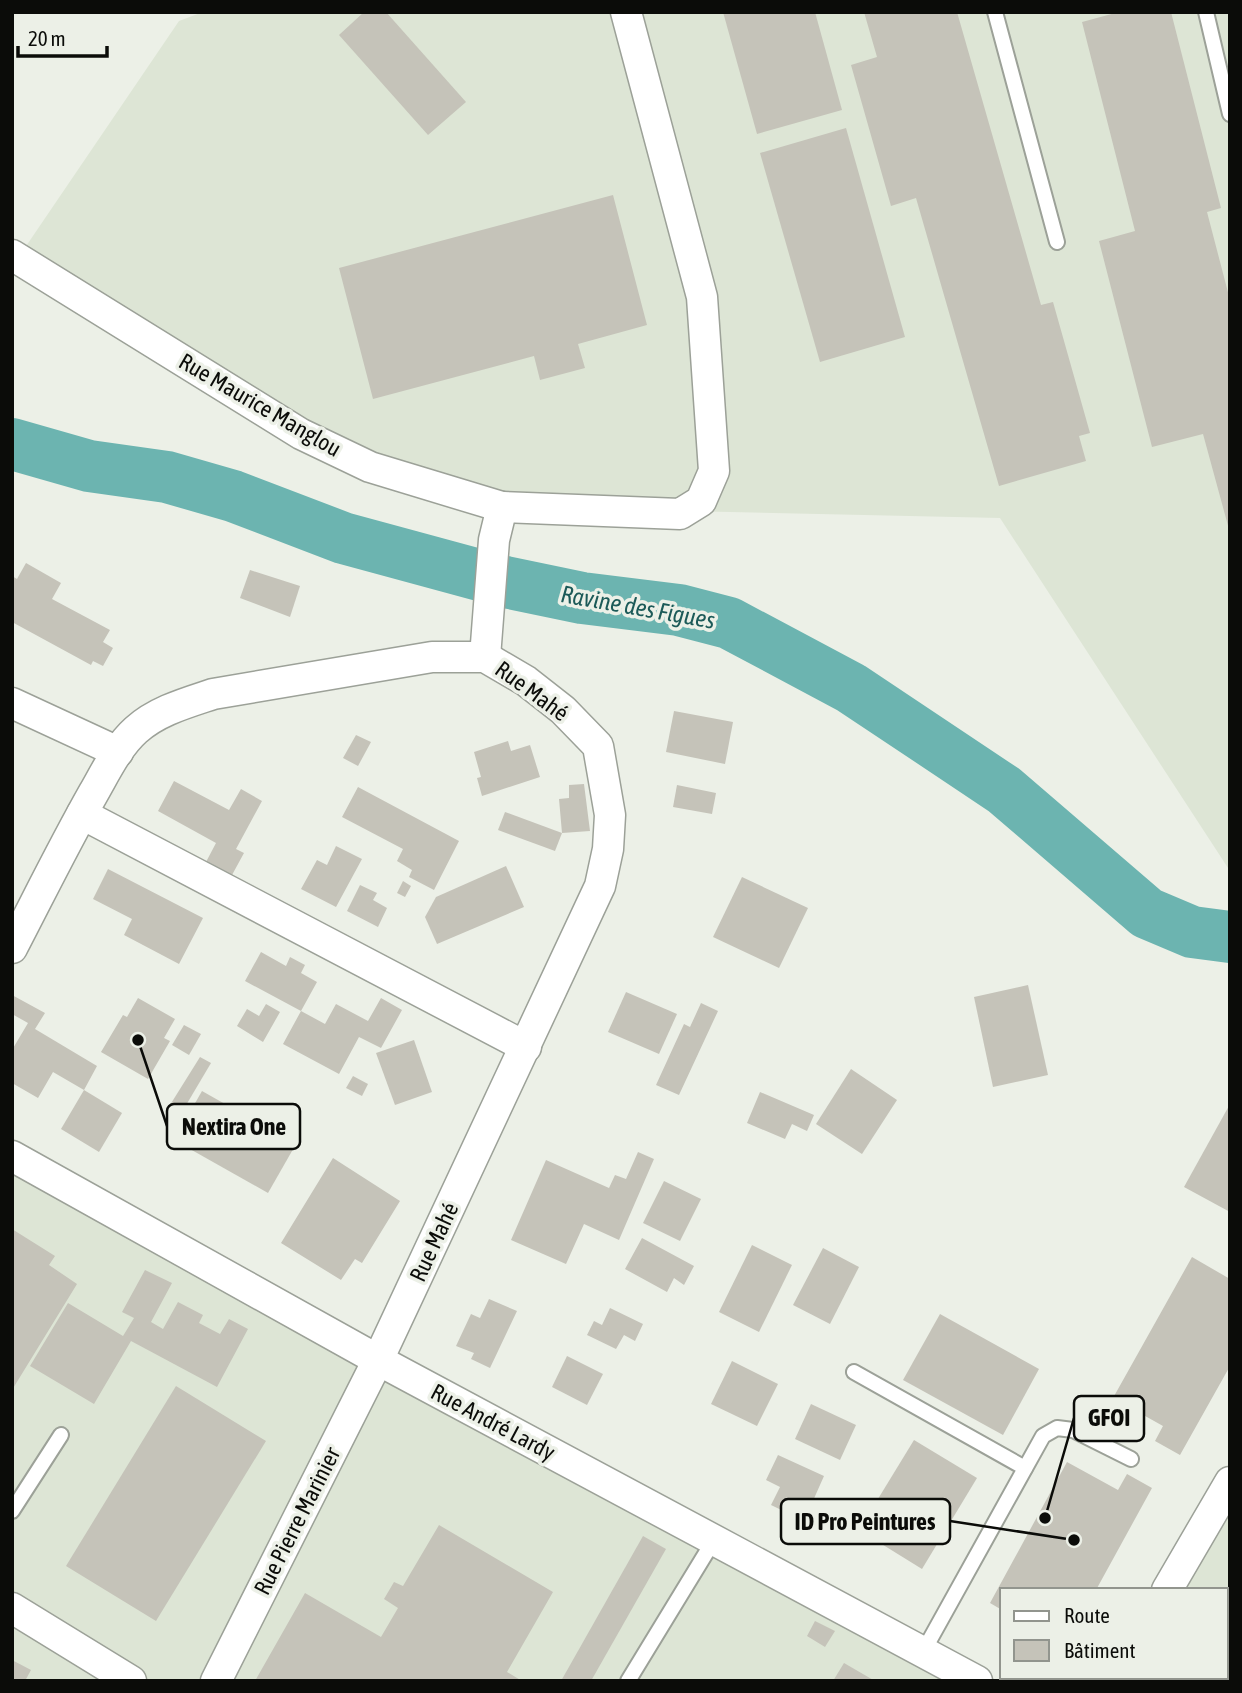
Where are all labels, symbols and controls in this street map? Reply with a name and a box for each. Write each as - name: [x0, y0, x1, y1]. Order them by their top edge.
- scale bar: [18, 14, 107, 58]
- text: 20 m: [28, 26, 66, 50]
- street label: Rue Maurice Manglou: [174, 348, 346, 462]
- water label: Ravine des Figues: [559, 580, 717, 634]
- street label: Rue Mahé: [490, 656, 574, 726]
- callout: Nextira One: [167, 1104, 300, 1149]
- text: Nextira One: [182, 1113, 286, 1140]
- street label: Rue Mahé: [404, 1198, 464, 1286]
- street label: Rue André Lardy: [427, 1378, 559, 1466]
- callout: GFOI: [1074, 1396, 1144, 1441]
- text: GFOI: [1088, 1404, 1130, 1431]
- street label: Rue Pierre Marinier: [249, 1442, 346, 1599]
- callout: ID Pro Peintures: [781, 1499, 950, 1544]
- text: ID Pro Peintures: [795, 1508, 936, 1535]
- legend: [1000, 1588, 1228, 1679]
- text: Route: [1064, 1603, 1110, 1627]
- text: Bâtiment: [1064, 1638, 1135, 1662]

